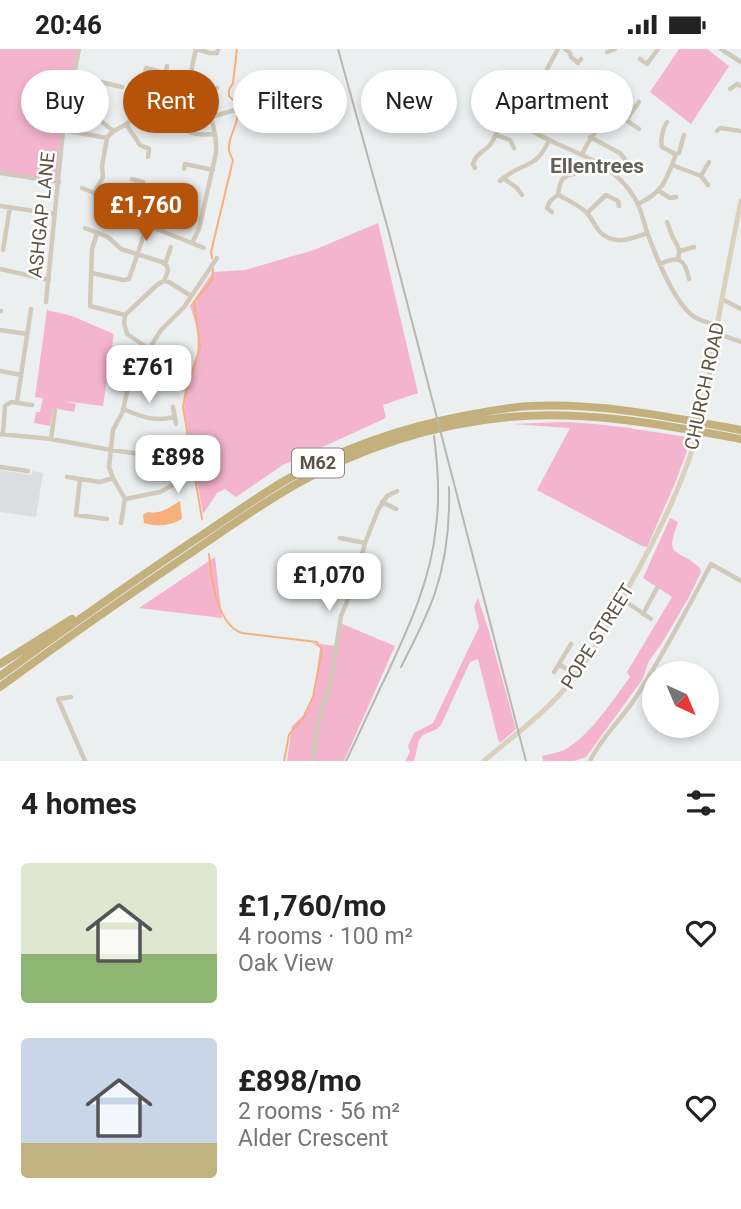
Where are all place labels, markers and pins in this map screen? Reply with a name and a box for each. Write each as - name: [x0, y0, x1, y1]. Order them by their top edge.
- pin: £1,760: [89, 183, 203, 243]
- pin: £761: [108, 345, 190, 405]
- pin: £898: [137, 435, 219, 495]
- pin: £1,070: [272, 553, 386, 613]

